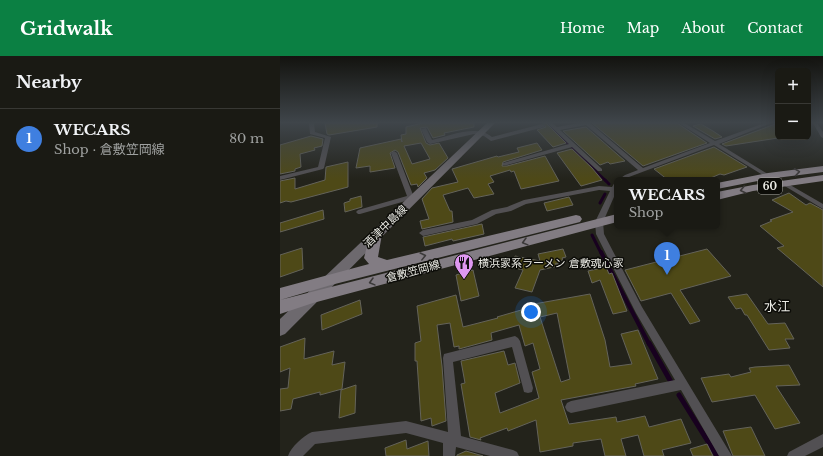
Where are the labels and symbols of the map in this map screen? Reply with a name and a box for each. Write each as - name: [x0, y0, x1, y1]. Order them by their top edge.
- one-way arrow: [794, 168, 800, 177]
- road number: 60: [758, 178, 782, 194]
- one-way arrow: [740, 186, 746, 194]
- street label: 酒津中島線: [360, 202, 410, 250]
- one-way arrow: [522, 237, 528, 245]
- pin: 1: [654, 242, 680, 275]
- restaurant icon: 横浜家系ラーメン 倉敷魂心家: [453, 252, 475, 280]
- one-way arrow: [420, 253, 427, 261]
- place label: 横浜家系ラーメン 倉敷魂心家: [478, 256, 624, 270]
- street label: 倉敷笠岡線: [385, 257, 441, 285]
- one-way arrow: [369, 277, 376, 286]
- district label: 水江: [764, 298, 790, 315]
- your location: [521, 302, 541, 322]

